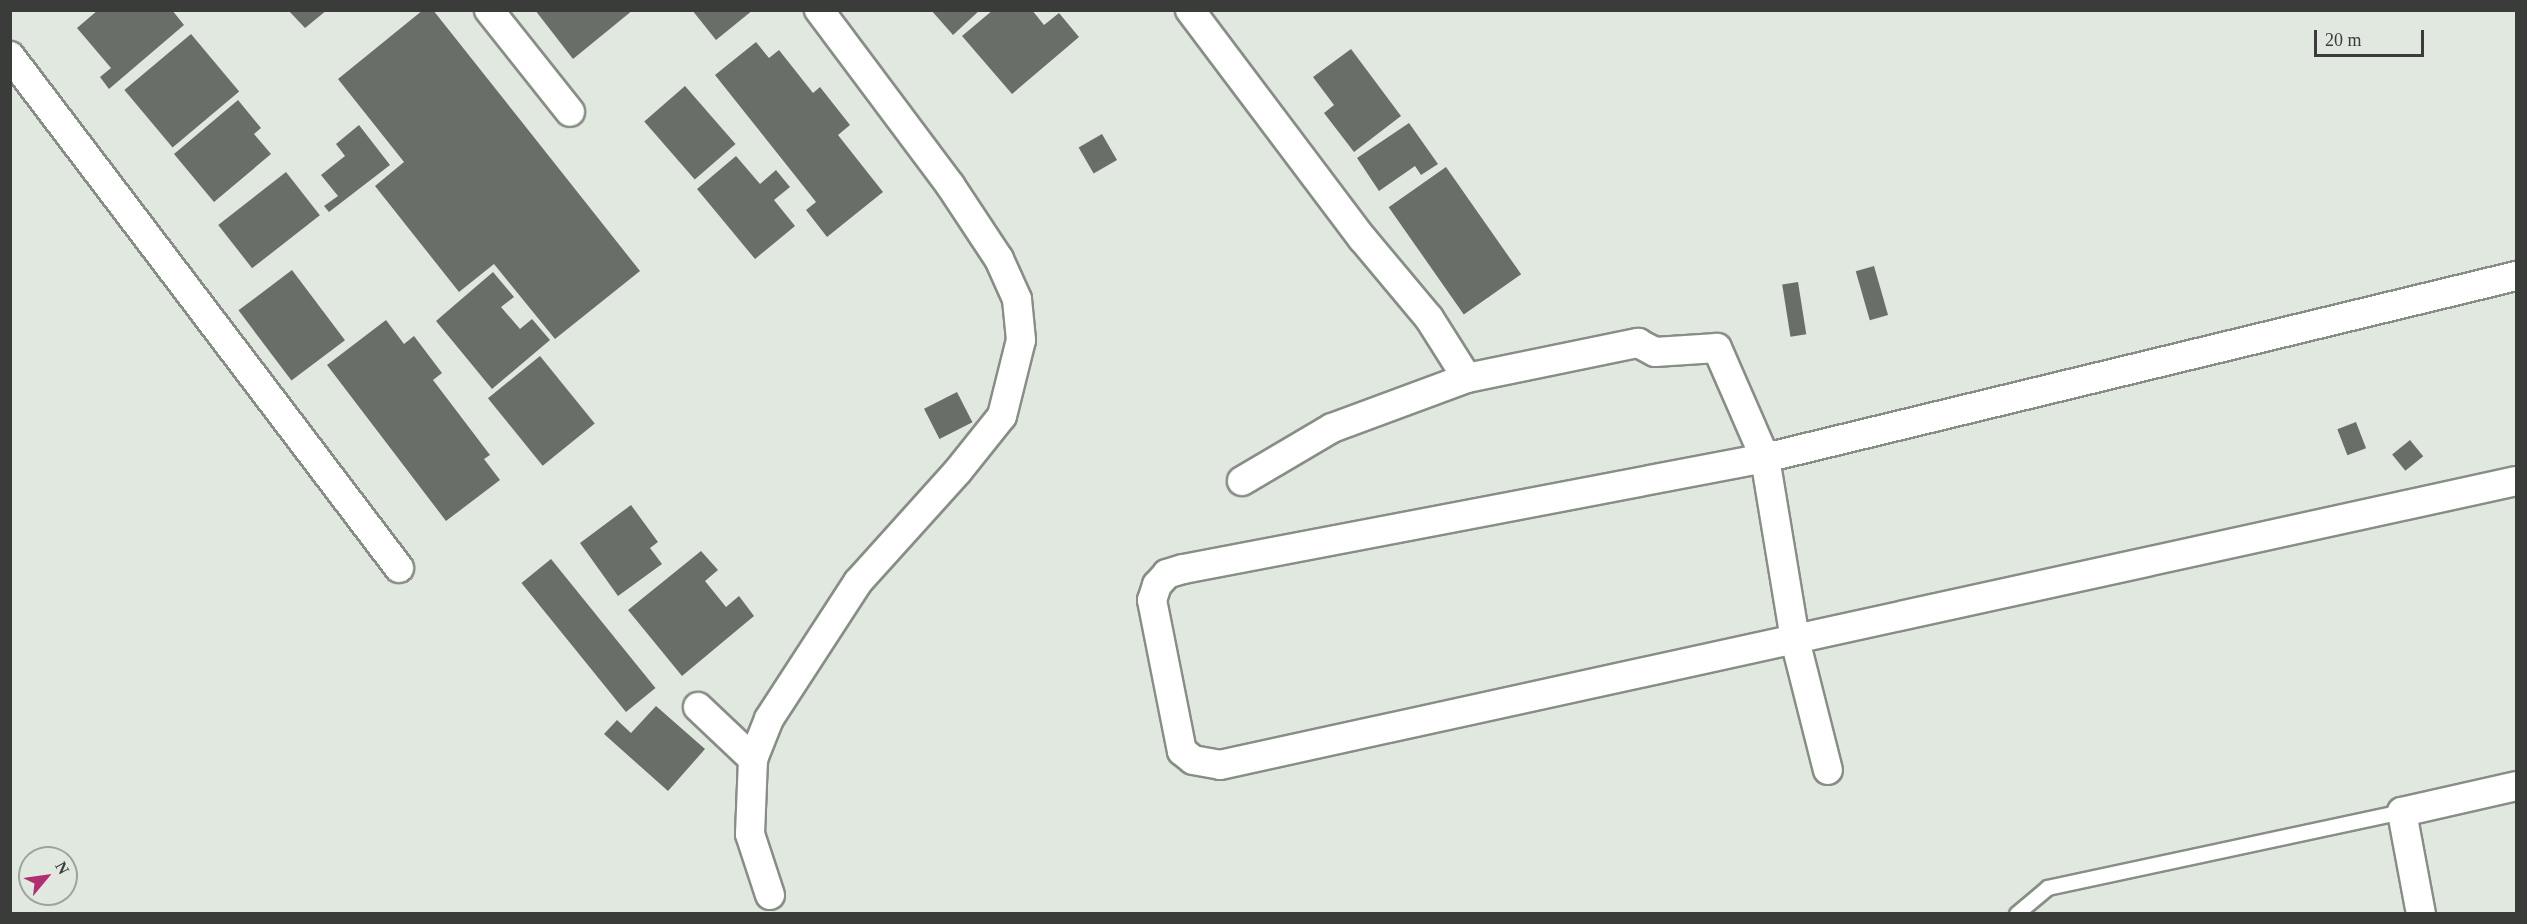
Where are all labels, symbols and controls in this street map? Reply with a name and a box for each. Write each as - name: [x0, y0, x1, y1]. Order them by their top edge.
- scale bar: [2317, 18, 2426, 56]
- text: 20 m: [2325, 30, 2362, 50]
- north arrow: [18, 846, 78, 906]
- text: N: [52, 859, 73, 877]

